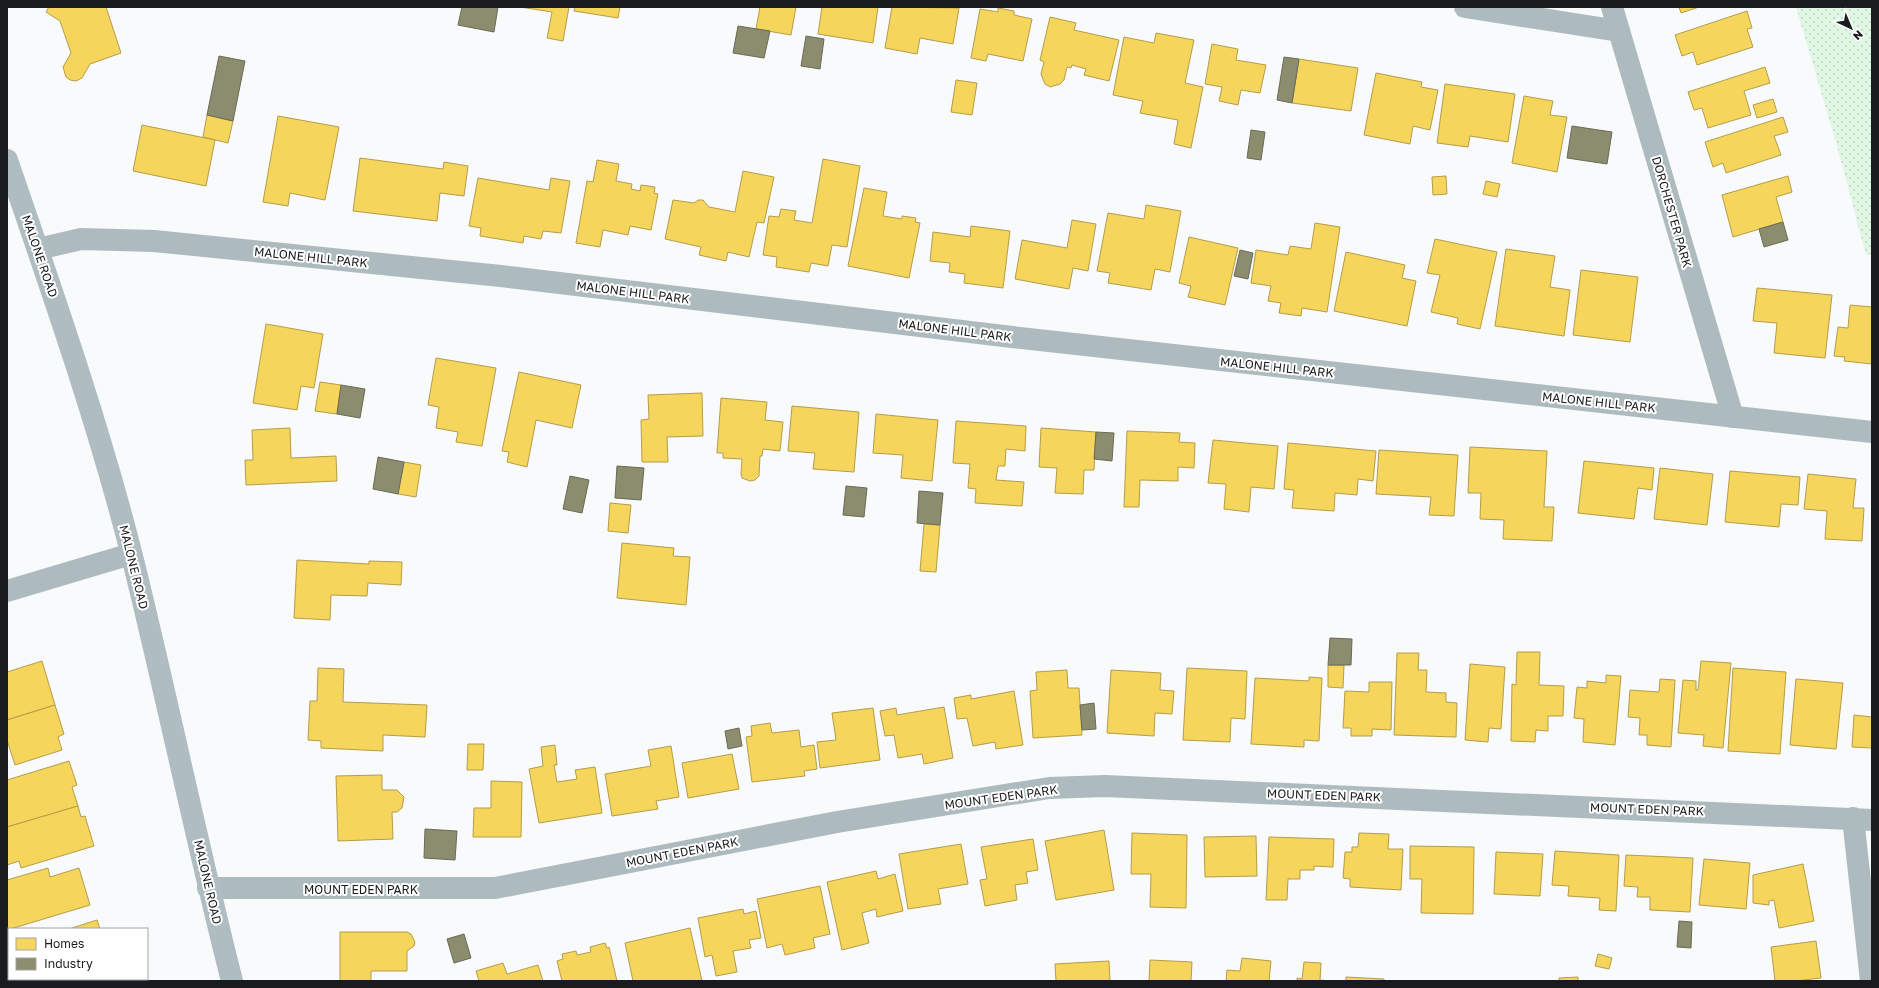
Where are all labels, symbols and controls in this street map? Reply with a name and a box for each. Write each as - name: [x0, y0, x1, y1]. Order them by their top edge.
- north arrow: [1831, 8, 1871, 48]
- text: N: [1851, 28, 1866, 43]
- street label: DORCHESTER PARK: [1649, 155, 1695, 269]
- street label: MALONE ROAD: [19, 213, 61, 299]
- street label: MALONE HILL PARK: [254, 244, 368, 270]
- street label: MALONE HILL PARK: [576, 278, 690, 306]
- street label: MALONE HILL PARK: [898, 316, 1012, 344]
- street label: MALONE HILL PARK: [1220, 354, 1334, 380]
- street label: MALONE HILL PARK: [1542, 389, 1656, 415]
- street label: MALONE ROAD: [116, 523, 152, 611]
- street label: MOUNT EDEN PARK: [943, 782, 1059, 812]
- street label: MOUNT EDEN PARK: [1267, 786, 1381, 804]
- street label: MOUNT EDEN PARK: [1590, 800, 1704, 818]
- street label: MOUNT EDEN PARK: [625, 834, 739, 870]
- street label: MALONE ROAD: [191, 838, 225, 926]
- street label: MOUNT EDEN PARK: [304, 882, 418, 897]
- legend: [8, 928, 148, 980]
- text: Homes: [44, 936, 84, 951]
- text: Industry: [44, 956, 93, 971]

